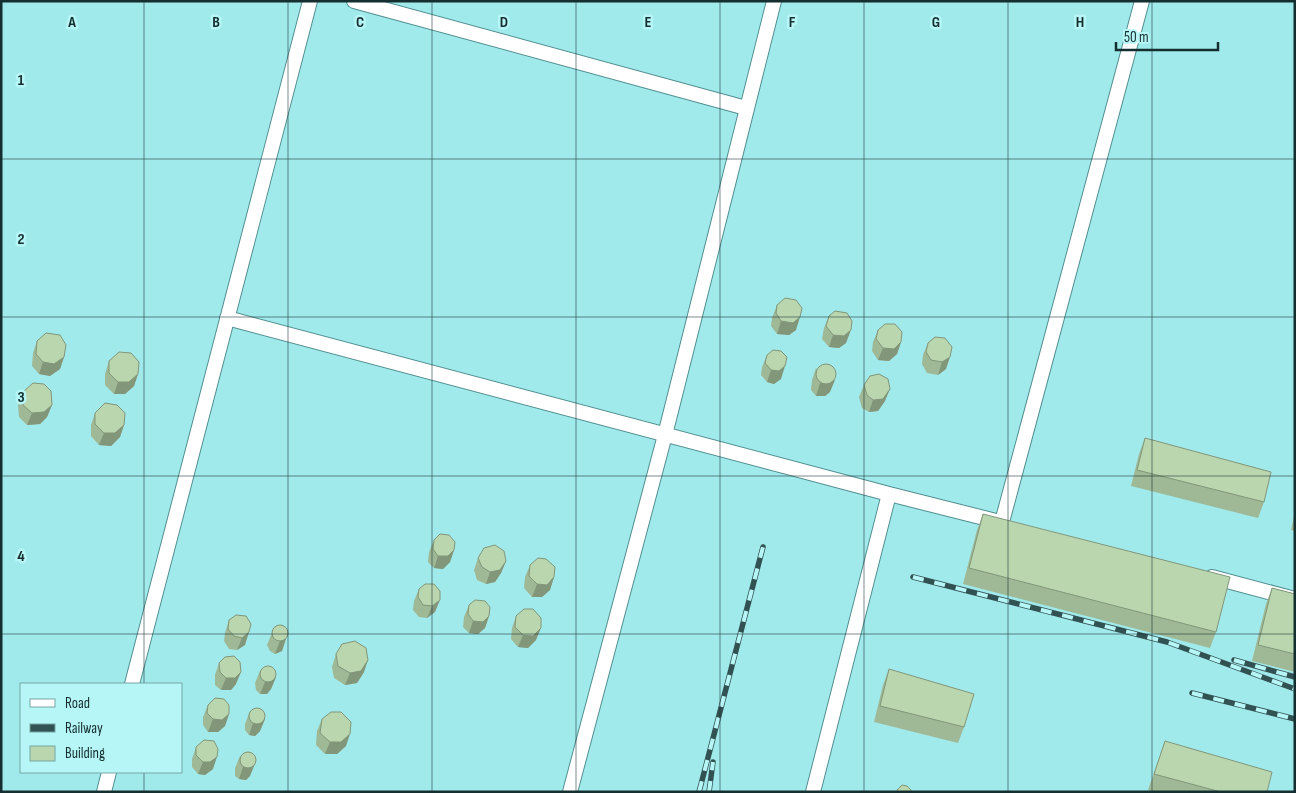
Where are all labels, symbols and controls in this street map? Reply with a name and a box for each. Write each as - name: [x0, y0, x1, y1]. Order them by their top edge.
- text: A: [67, 13, 76, 32]
- text: B: [212, 13, 220, 32]
- text: C: [356, 13, 364, 32]
- text: D: [500, 13, 508, 32]
- text: E: [645, 13, 652, 32]
- text: F: [789, 13, 796, 32]
- text: G: [932, 13, 940, 32]
- text: H: [1076, 13, 1084, 32]
- scale bar: [1116, 20, 1218, 52]
- text: 50 m: [1124, 28, 1149, 47]
- text: 1: [18, 71, 25, 90]
- text: 2: [17, 230, 25, 249]
- text: 3: [17, 388, 25, 407]
- text: 4: [17, 547, 25, 566]
- legend: [20, 683, 182, 773]
- text: Road: [65, 694, 90, 713]
- text: Railway: [65, 719, 103, 738]
- text: Building: [65, 744, 105, 763]

